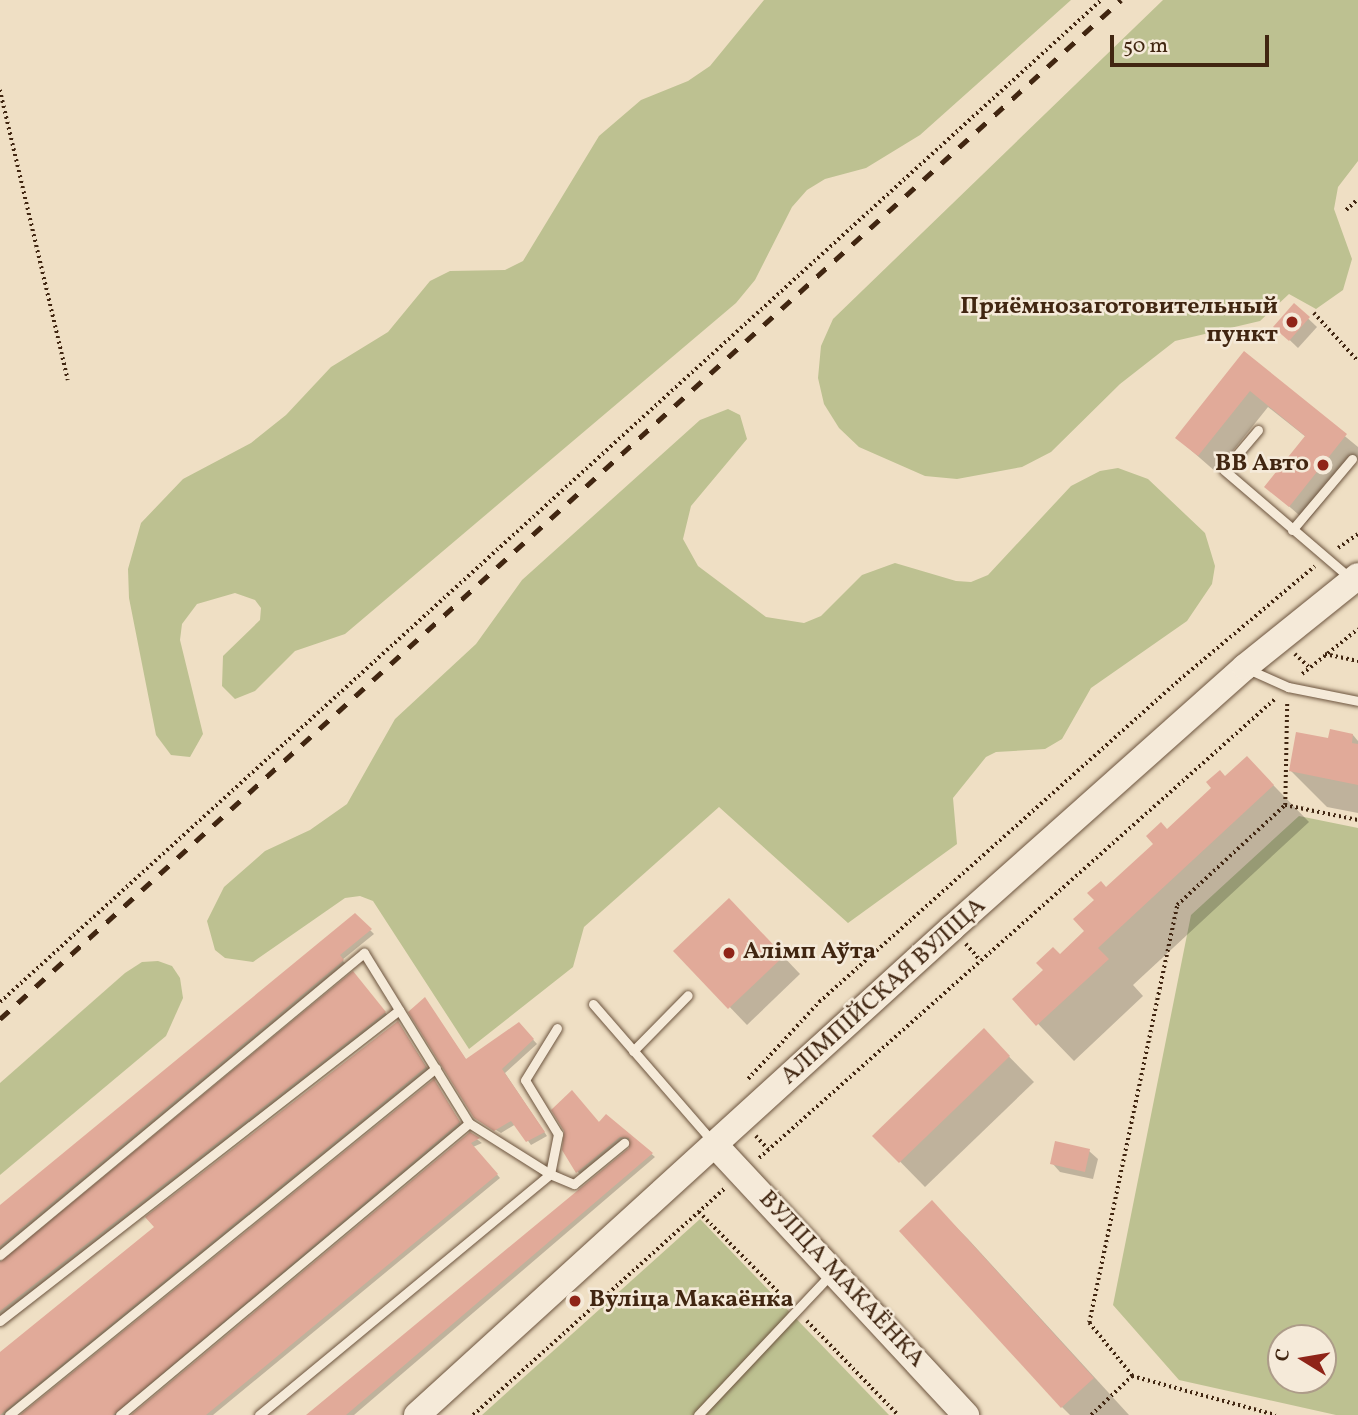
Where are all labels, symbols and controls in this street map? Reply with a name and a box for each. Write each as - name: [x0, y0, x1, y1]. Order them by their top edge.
- scale bar: [1113, 21, 1272, 65]
- text: 50 m: [1123, 32, 1168, 61]
- place label: Приёмнозаготовительный пункт: [960, 294, 1278, 350]
- marker: Приёмнозаготовительный пункт: [1284, 314, 1300, 330]
- place label: ВВ Авто: [1215, 451, 1309, 479]
- marker: ВВ Авто: [1315, 457, 1331, 473]
- street label: АЛІМПІЙСКАЯ ВУЛІЦА: [776, 892, 992, 1092]
- place label: Алімп Аўта: [743, 939, 876, 967]
- marker: Алімп Аўта: [721, 945, 737, 961]
- street label: ВУЛІЦА МАКАЁНКА: [752, 1186, 930, 1374]
- place label: Вуліца Макаёнка: [589, 1287, 793, 1315]
- marker: Вуліца Макаёнка: [567, 1293, 583, 1309]
- north arrow: [1267, 1324, 1337, 1394]
- text: С: [1269, 1347, 1297, 1364]

